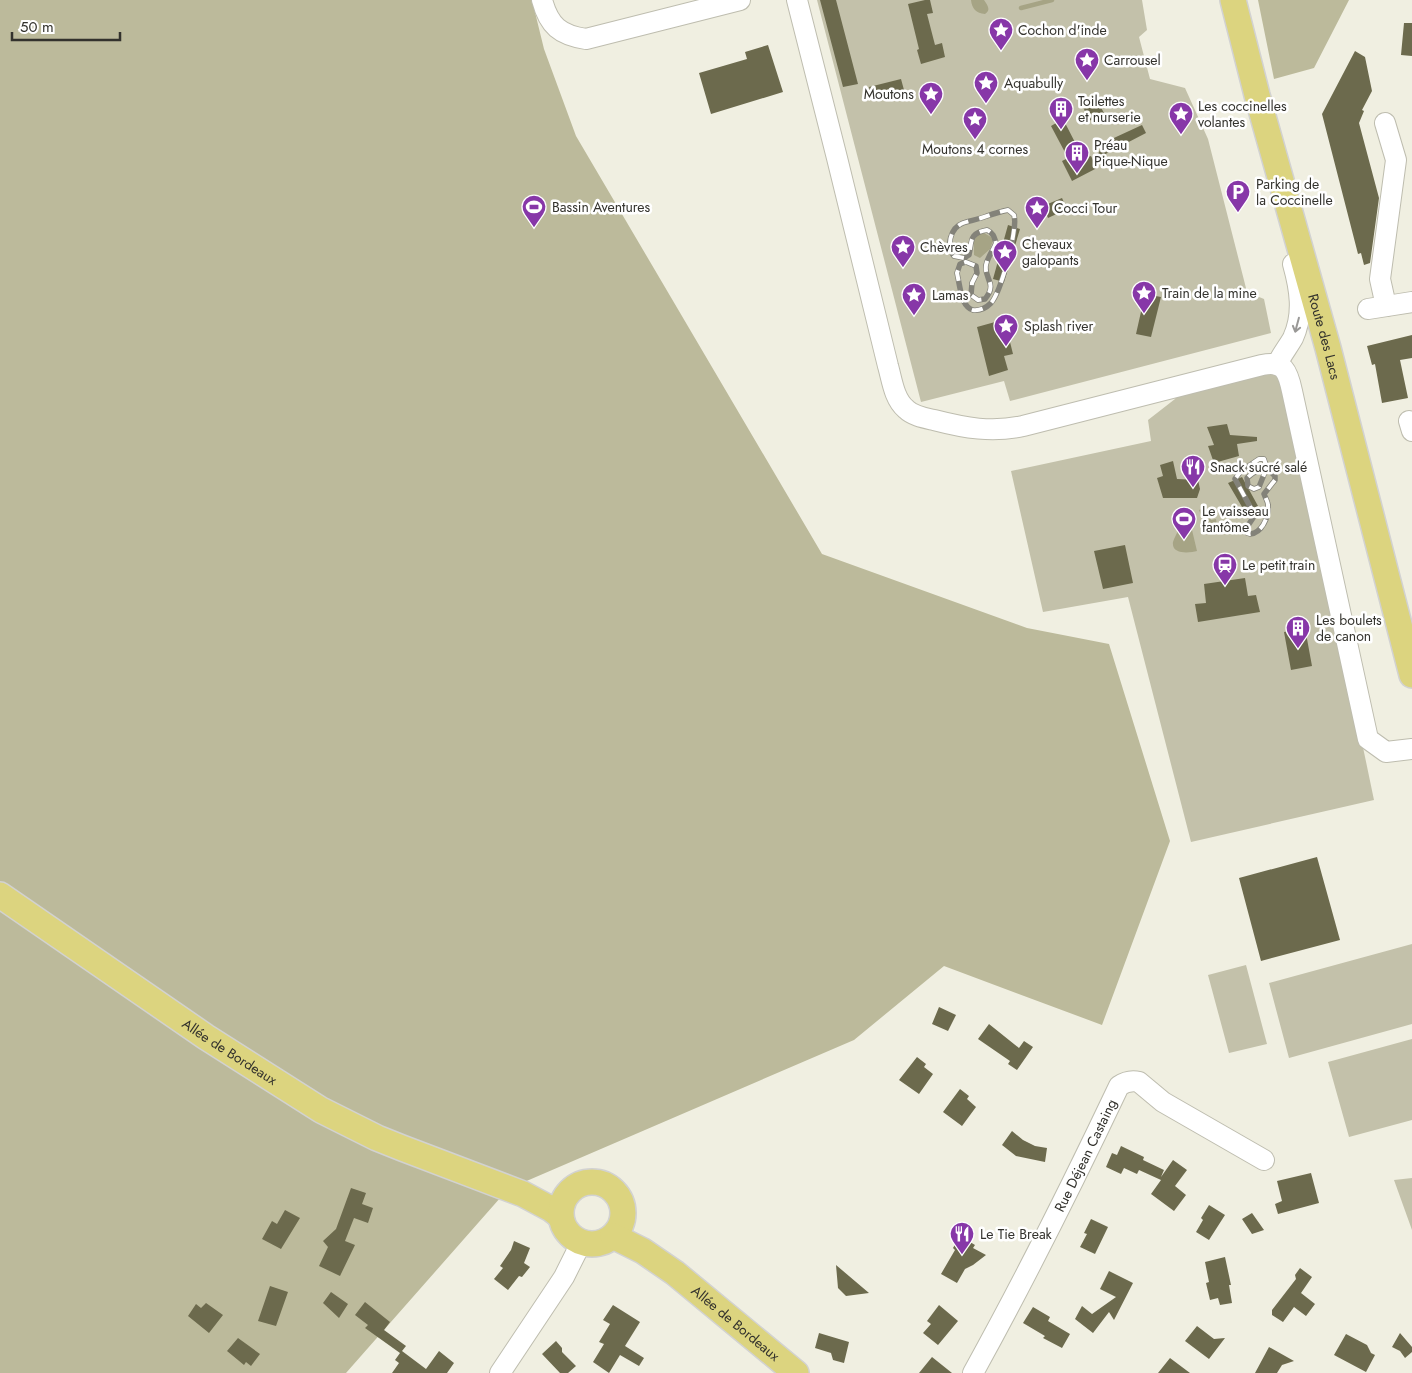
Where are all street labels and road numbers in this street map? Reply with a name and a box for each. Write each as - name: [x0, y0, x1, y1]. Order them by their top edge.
- street label: Route des Lacs: [1303, 292, 1346, 382]
- street label: Allée de Bordeaux: [178, 1014, 281, 1090]
- street label: Rue Déjean Castaing: [1049, 1096, 1121, 1215]
- street label: Allée de Bordeaux: [687, 1281, 784, 1366]

